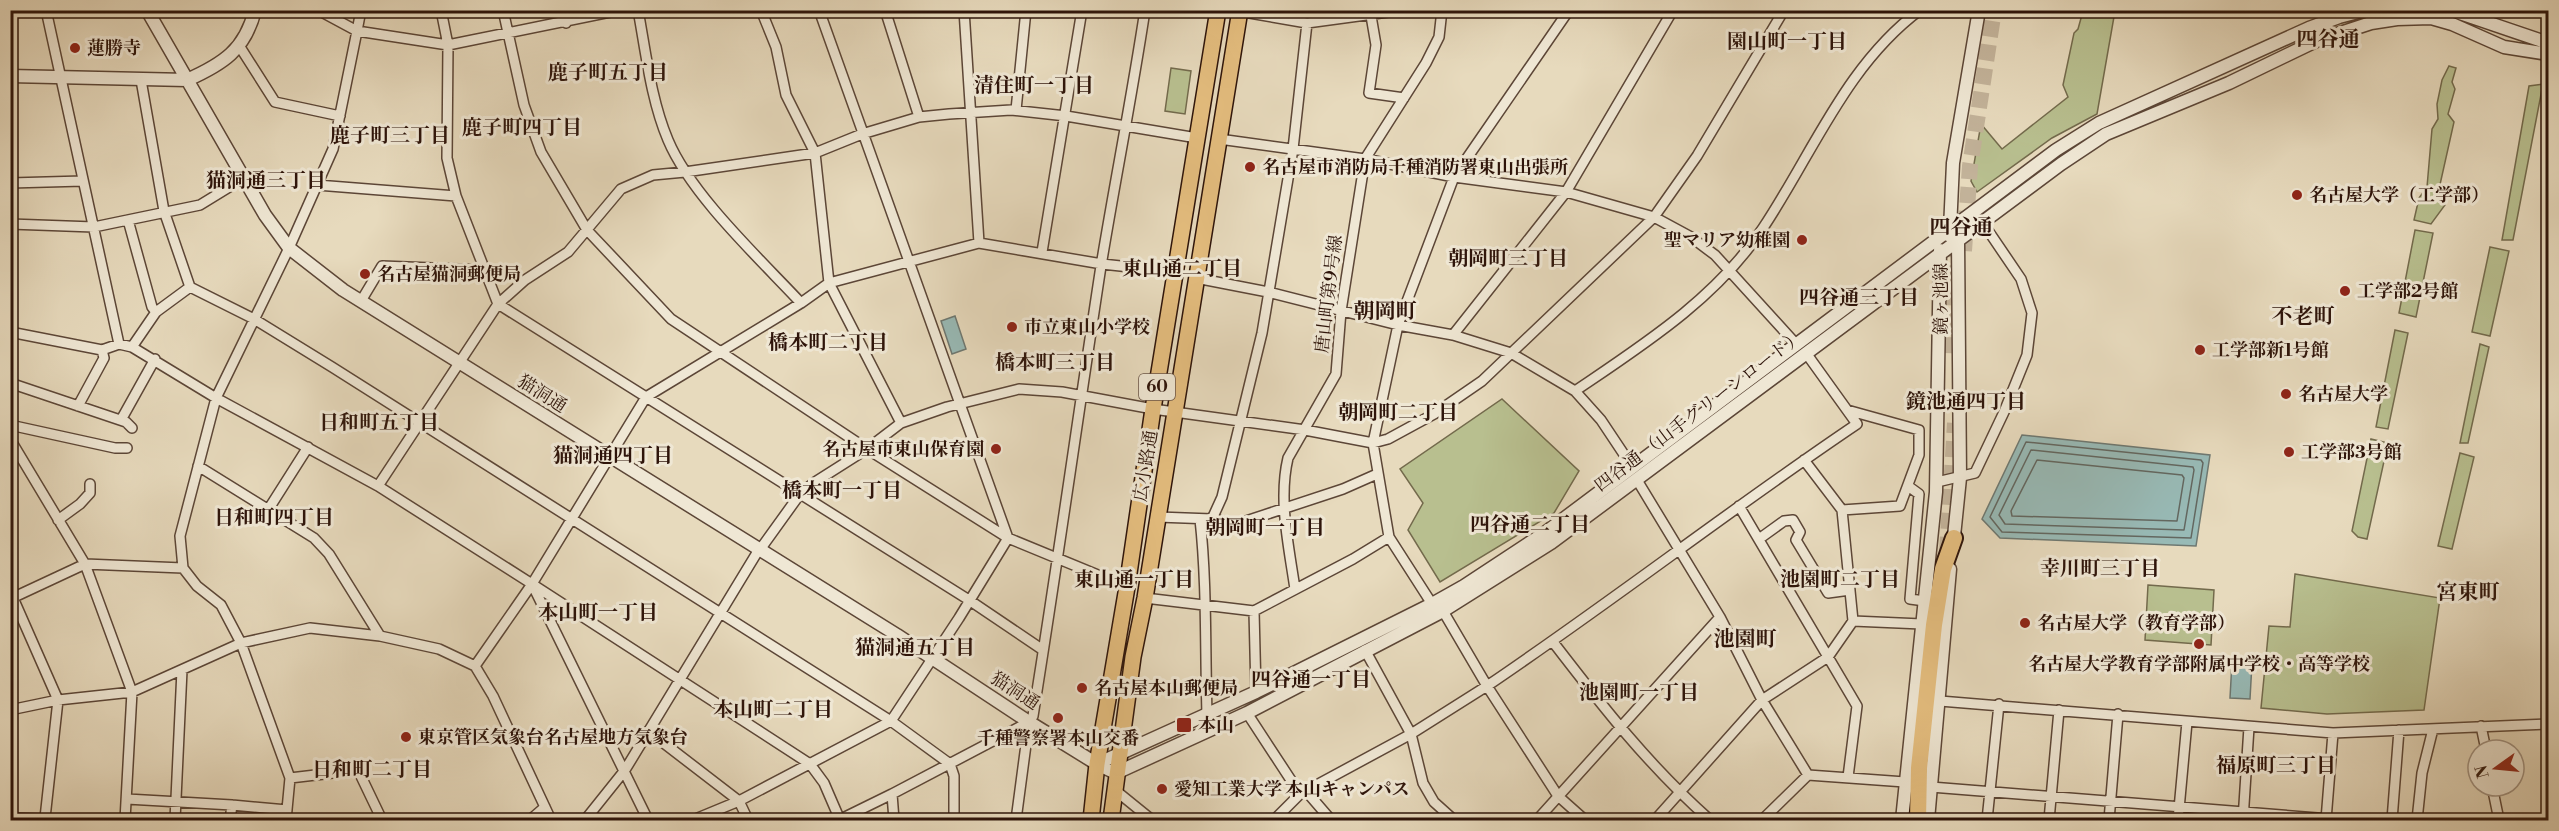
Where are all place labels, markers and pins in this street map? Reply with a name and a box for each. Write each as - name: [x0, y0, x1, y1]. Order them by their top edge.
- place label: 蓮勝寺: [87, 37, 141, 60]
- marker: 蓮勝寺: [68, 41, 82, 55]
- place label: 名古屋市消防局千種消防署東山出張所: [1262, 156, 1568, 179]
- marker: 名古屋市消防局千種消防署東山出張所: [1243, 160, 1257, 174]
- place label: 名古屋大学（工学部）: [2309, 184, 2489, 207]
- marker: 名古屋大学（工学部）: [2290, 188, 2304, 202]
- place label: 聖マリア幼稚園: [1664, 229, 1790, 252]
- marker: 聖マリア幼稚園: [1795, 233, 1809, 247]
- place label: 名古屋猫洞郵便局: [377, 263, 521, 286]
- marker: 名古屋猫洞郵便局: [358, 267, 372, 281]
- place label: 工学部2号館: [2357, 280, 2458, 303]
- marker: 工学部2号館: [2338, 284, 2352, 298]
- place label: 市立東山小学校: [1024, 316, 1150, 339]
- marker: 市立東山小学校: [1005, 320, 1019, 334]
- place label: 工学部新1号館: [2212, 339, 2329, 362]
- marker: 工学部新1号館: [2193, 343, 2207, 357]
- place label: 名古屋大学: [2298, 383, 2388, 406]
- marker: 名古屋大学: [2279, 387, 2293, 401]
- place label: 名古屋市東山保育園: [822, 438, 984, 461]
- place label: 工学部3号館: [2301, 441, 2402, 464]
- marker: 名古屋市東山保育園: [989, 442, 1003, 456]
- marker: 工学部3号館: [2282, 445, 2296, 459]
- place label: 名古屋大学（教育学部）: [2037, 612, 2235, 635]
- marker: 名古屋大学（教育学部）: [2018, 616, 2032, 630]
- marker: 名古屋大学教育学部附属中学校・高等学校: [2192, 637, 2206, 651]
- place label: 名古屋大学教育学部附属中学校・高等学校: [2028, 653, 2370, 676]
- place label: 名古屋本山郵便局: [1094, 677, 1238, 700]
- marker: 名古屋本山郵便局: [1075, 681, 1089, 695]
- marker: 千種警察署本山交番: [1051, 711, 1065, 725]
- place label: 本山: [1198, 714, 1234, 737]
- marker: 本山: [1175, 716, 1193, 734]
- place label: 東京管区気象台名古屋地方気象台: [418, 726, 688, 749]
- place label: 千種警察署本山交番: [977, 727, 1139, 750]
- marker: 東京管区気象台名古屋地方気象台: [399, 730, 413, 744]
- place label: 愛知工業大学 本山キャンパス: [1174, 778, 1410, 801]
- marker: 愛知工業大学 本山キャンパス: [1155, 782, 1169, 796]

